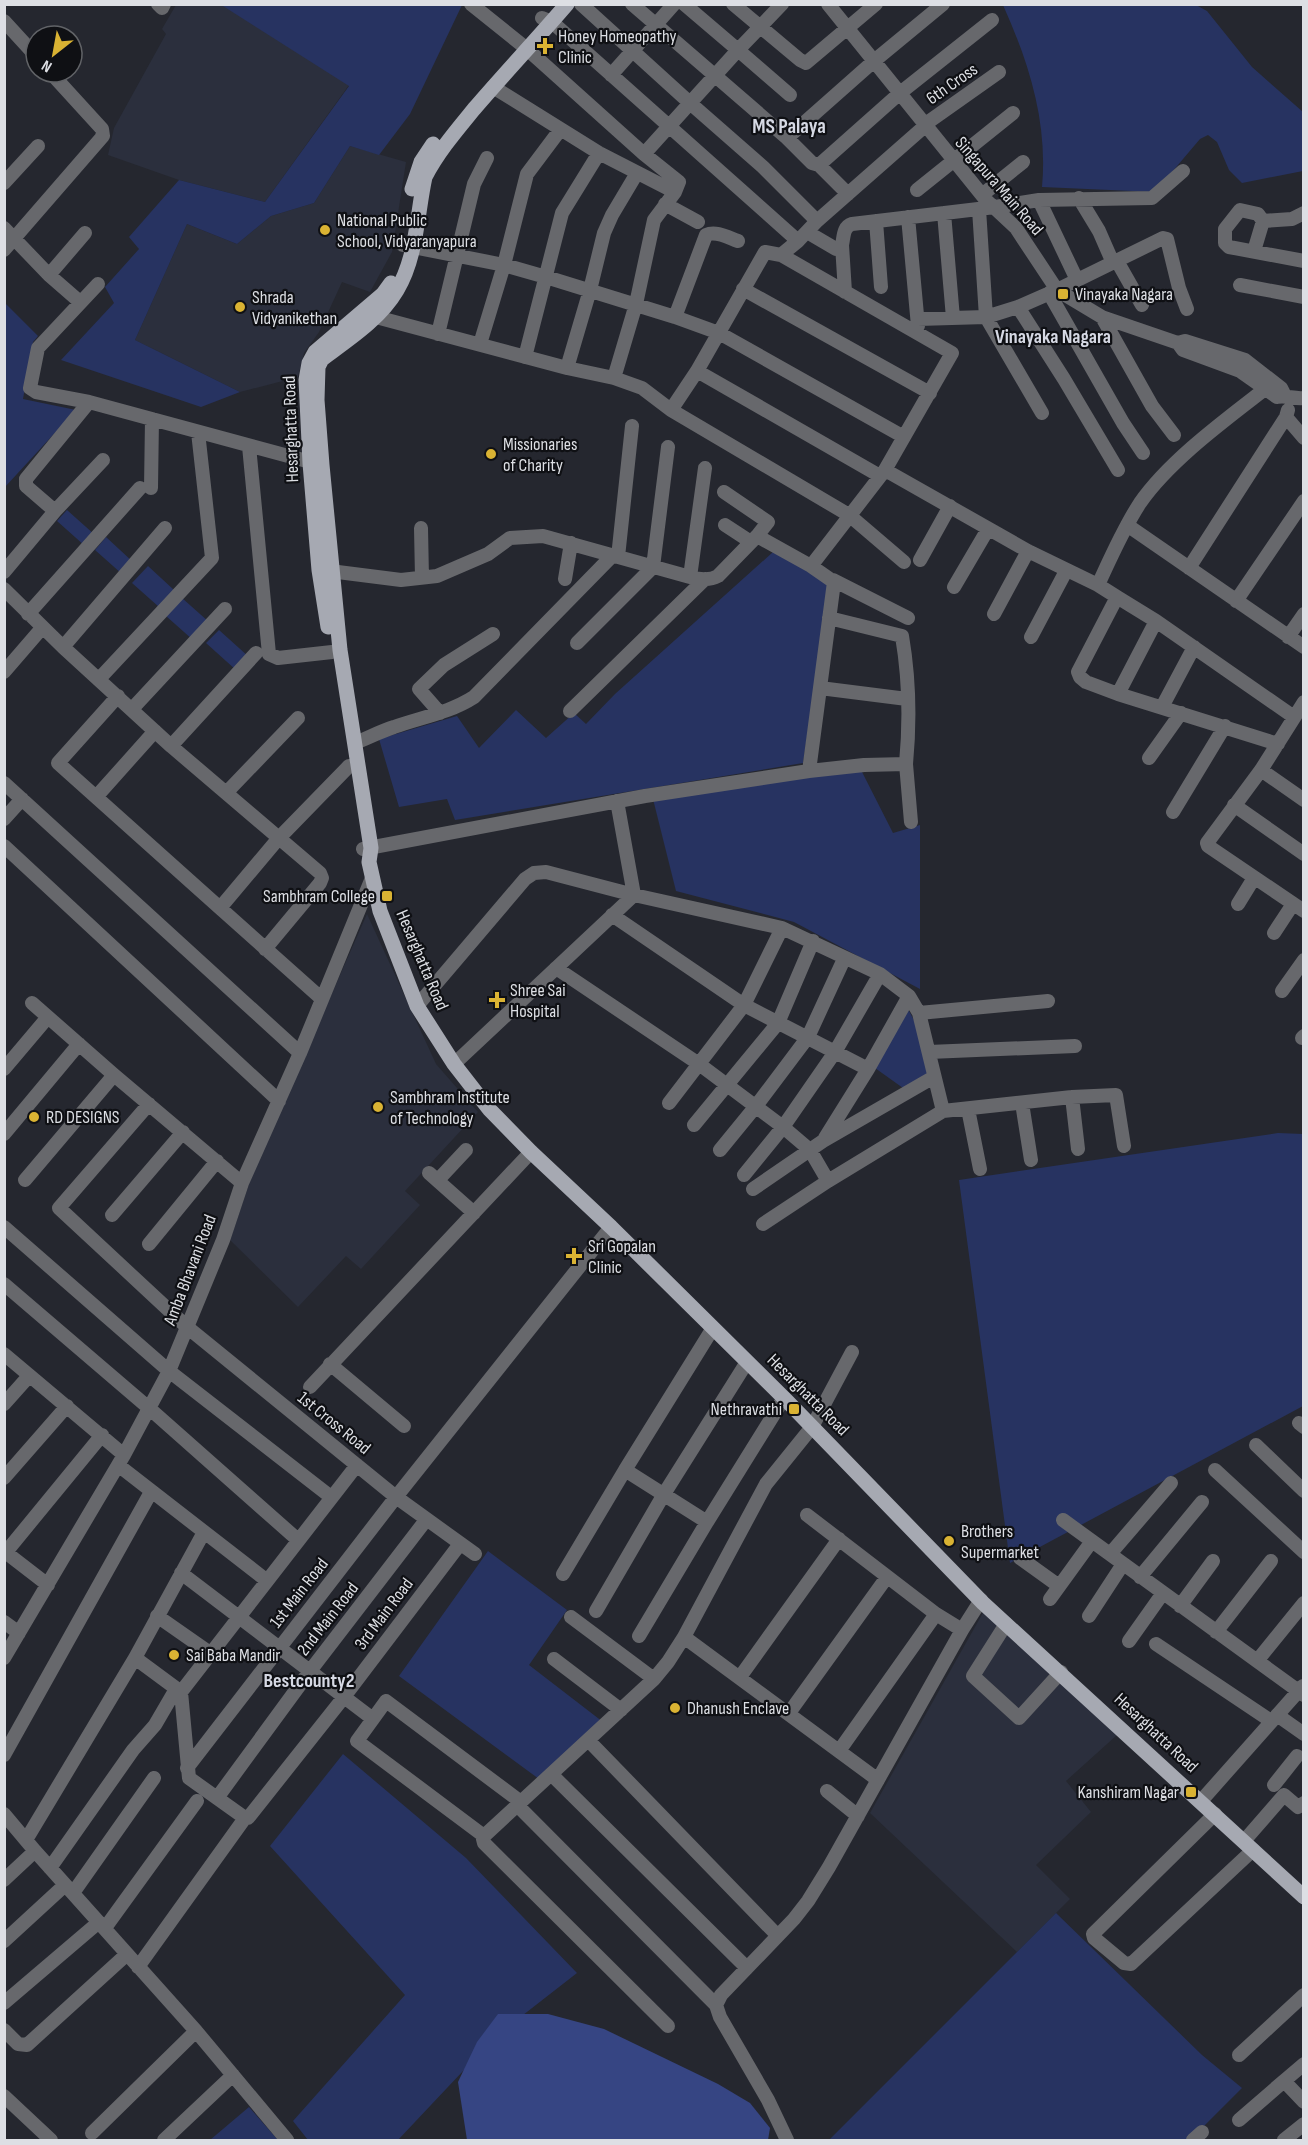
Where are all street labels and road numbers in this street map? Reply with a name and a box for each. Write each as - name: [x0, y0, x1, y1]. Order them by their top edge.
- street label: 6th Cross: [922, 59, 982, 109]
- street label: Singapura Main Road: [950, 132, 1048, 240]
- street label: Hesarghatta Road: [279, 375, 303, 483]
- street label: Hesarghatta Road: [391, 907, 453, 1013]
- street label: Amba Bhavani Road: [159, 1212, 221, 1329]
- street label: Hesarghatta Road: [763, 1350, 853, 1440]
- street label: 1st Cross Road: [293, 1387, 375, 1459]
- street label: 1st Main Road: [265, 1554, 333, 1632]
- street label: 3rd Main Road: [350, 1574, 418, 1654]
- street label: 2nd Main Road: [293, 1578, 363, 1660]
- street label: Hesarghatta Road: [1110, 1689, 1202, 1777]

